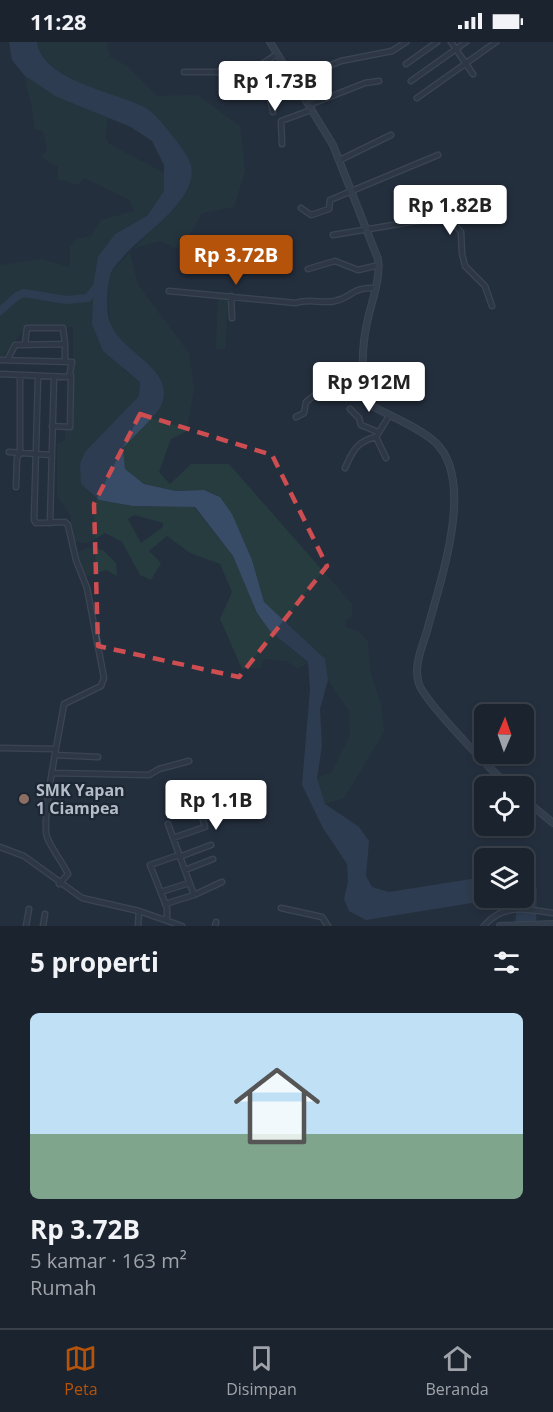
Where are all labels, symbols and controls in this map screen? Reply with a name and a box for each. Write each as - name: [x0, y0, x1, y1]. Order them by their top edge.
- text: 11:28: [30, 6, 87, 36]
- pin: Rp 1.73B: [213, 61, 337, 112]
- text: Rp 1.73B: [233, 67, 317, 94]
- pin: Rp 1.82B: [388, 185, 512, 236]
- text: Rp 1.82B: [408, 191, 492, 218]
- pin: Rp 3.72B: [174, 235, 298, 286]
- text: Rp 3.72B: [194, 241, 278, 268]
- pin: Rp 912M: [314, 362, 424, 413]
- text: Rp 912M: [327, 368, 411, 395]
- north arrow: [474, 704, 534, 764]
- map controls: [474, 704, 534, 908]
- button: locate: [474, 776, 534, 836]
- place label: SMK Yapan 1 Ciampea: [36, 779, 125, 819]
- pin: Rp 1.1B: [161, 780, 271, 831]
- text: Rp 1.1B: [179, 786, 253, 813]
- marker: SMK Yapan 1 Ciampea: [17, 792, 31, 806]
- button: layers: [474, 848, 534, 908]
- text: 5 properti: [30, 944, 159, 980]
- icon: filters: [490, 946, 523, 979]
- icon: home: [223, 1052, 331, 1160]
- text: Rp 3.72B: [30, 1211, 140, 1247]
- text: 5 kamar · 163 m²: [30, 1247, 187, 1274]
- text: Rumah: [30, 1274, 97, 1301]
- tab: Peta: [64, 1342, 98, 1400]
- tab: Disimpan: [226, 1342, 297, 1400]
- tab: Beranda: [425, 1342, 489, 1400]

